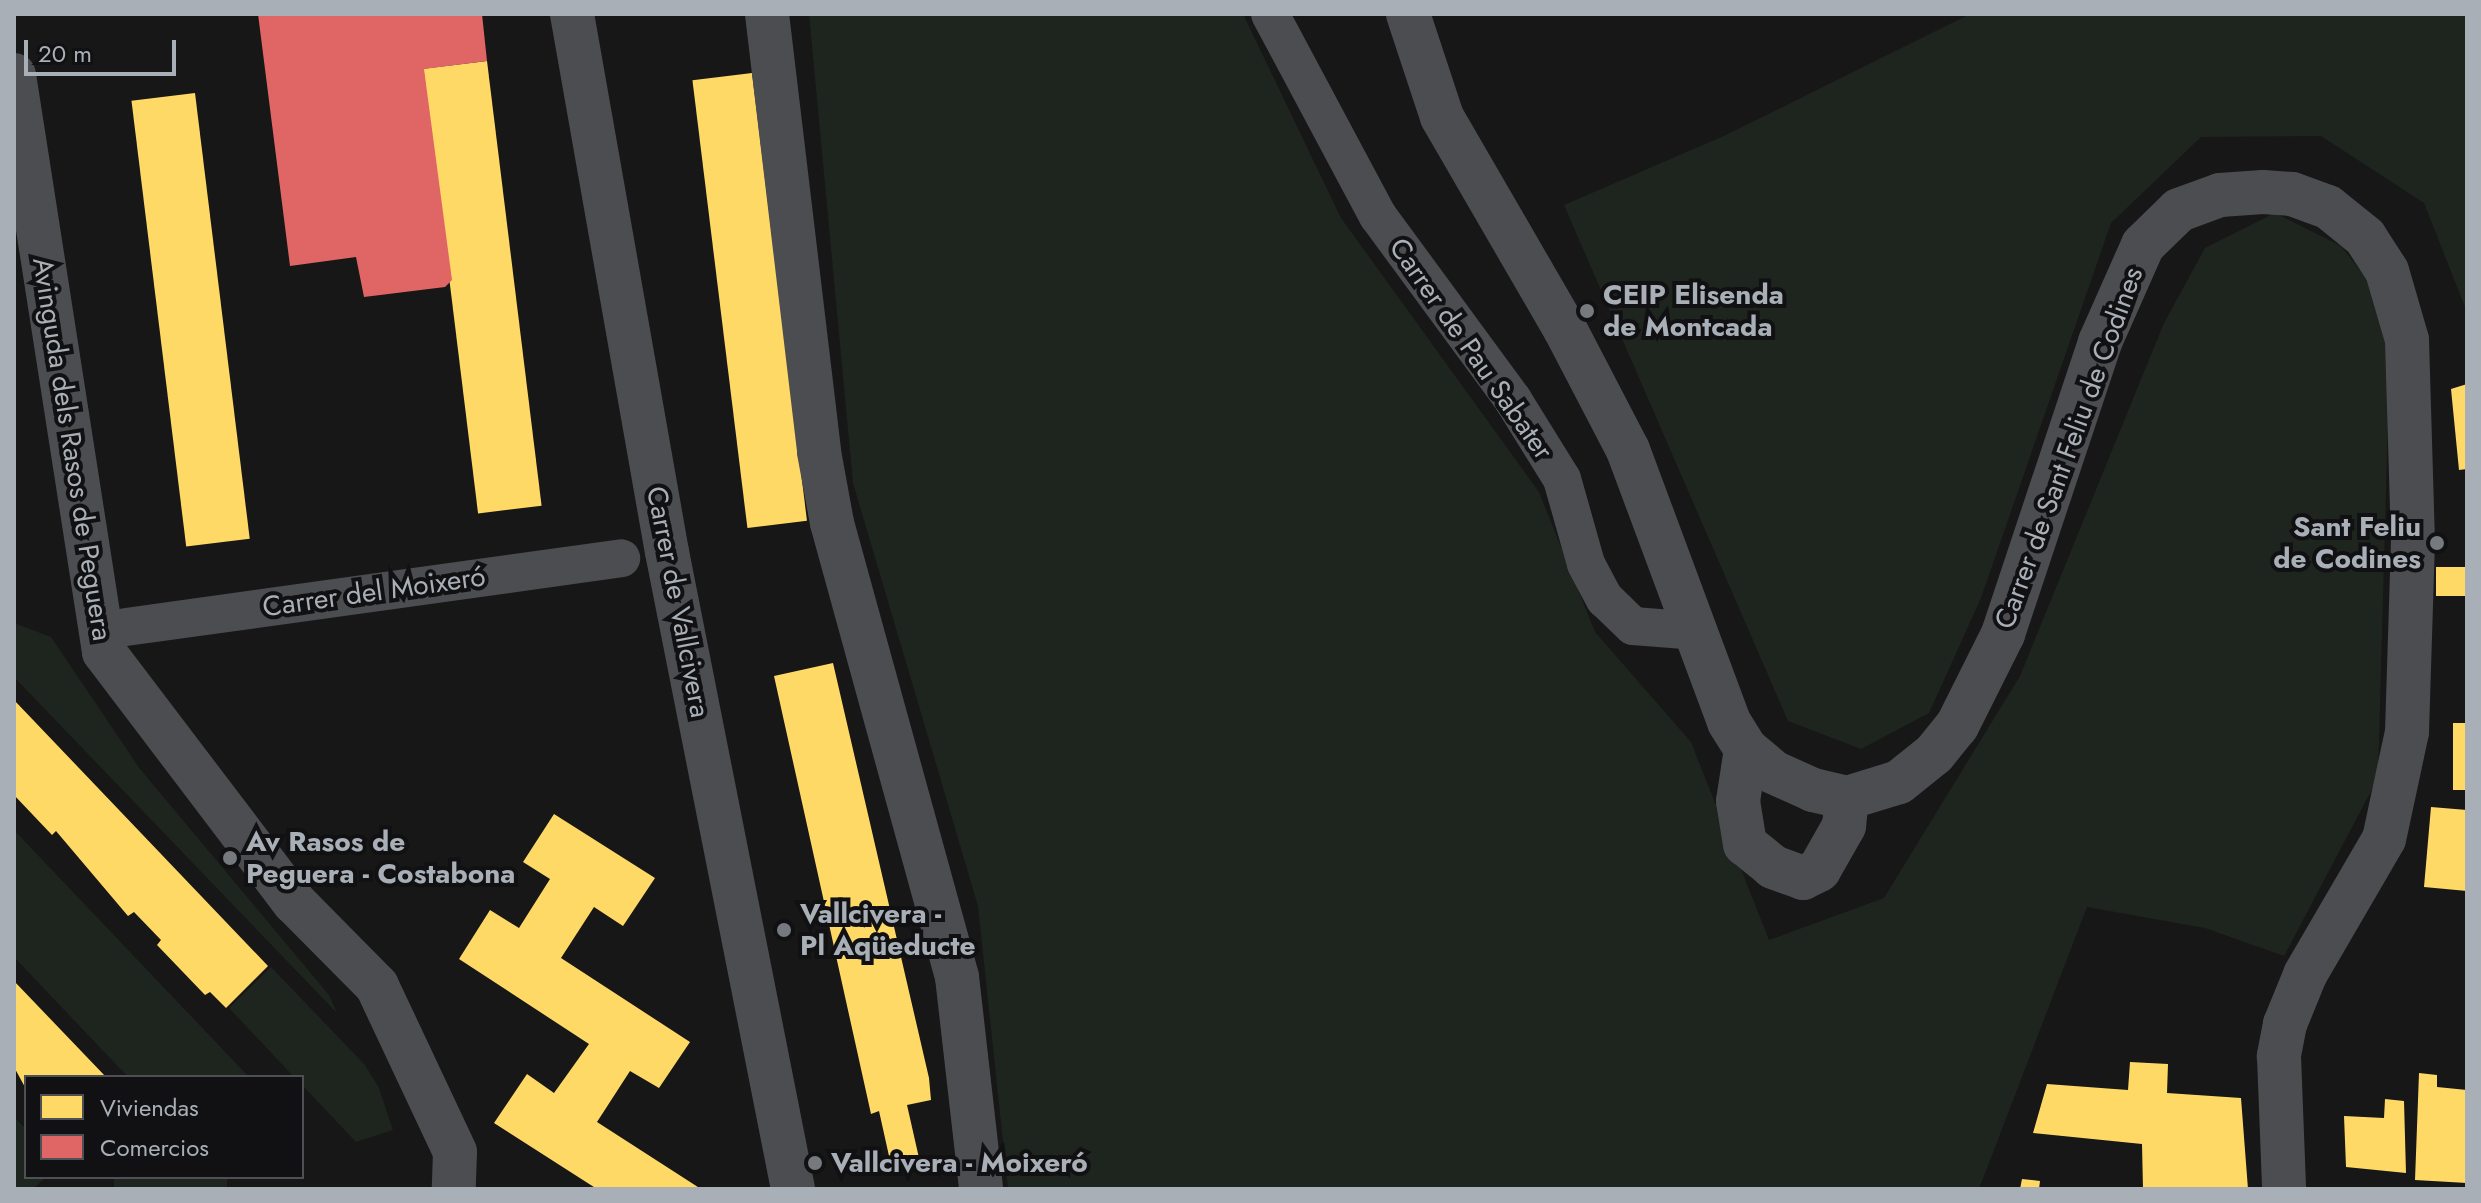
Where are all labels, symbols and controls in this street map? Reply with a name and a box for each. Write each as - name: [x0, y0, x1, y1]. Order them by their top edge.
- scale bar: [28, 24, 180, 74]
- text: 20 m: [38, 36, 92, 71]
- street label: Carrer de Pau Sabater: [1382, 232, 1560, 466]
- street label: Avinguda dels Rasos de Peguera: [25, 255, 119, 643]
- street label: Carrer de Sant Feliu de Codines: [1988, 263, 2150, 633]
- place label: CEIP Elisenda de Montcada: [1603, 278, 1784, 344]
- marker: CEIP Elisenda de Montcada: [1578, 302, 1596, 320]
- street label: Carrer de Vallcivera: [639, 484, 717, 720]
- place label: Sant Feliu de Codines: [2273, 510, 2421, 576]
- marker: Sant Feliu de Codines: [2428, 534, 2446, 552]
- street label: Carrer del Moixeró: [260, 560, 488, 624]
- place label: Av Rasos de Peguera - Costabona: [246, 825, 515, 891]
- marker: Av Rasos de Peguera - Costabona: [221, 849, 239, 867]
- place label: Vallcivera - Pl Aqüeducte: [800, 897, 976, 963]
- marker: Vallcivera - Pl Aqüeducte: [775, 921, 793, 939]
- legend: [24, 1075, 304, 1179]
- text: Viviendas: [100, 1090, 199, 1125]
- text: Comercios: [100, 1130, 209, 1165]
- place label: Vallcivera - Moixeró: [831, 1146, 1088, 1180]
- marker: Vallcivera - Moixeró: [806, 1154, 824, 1172]

